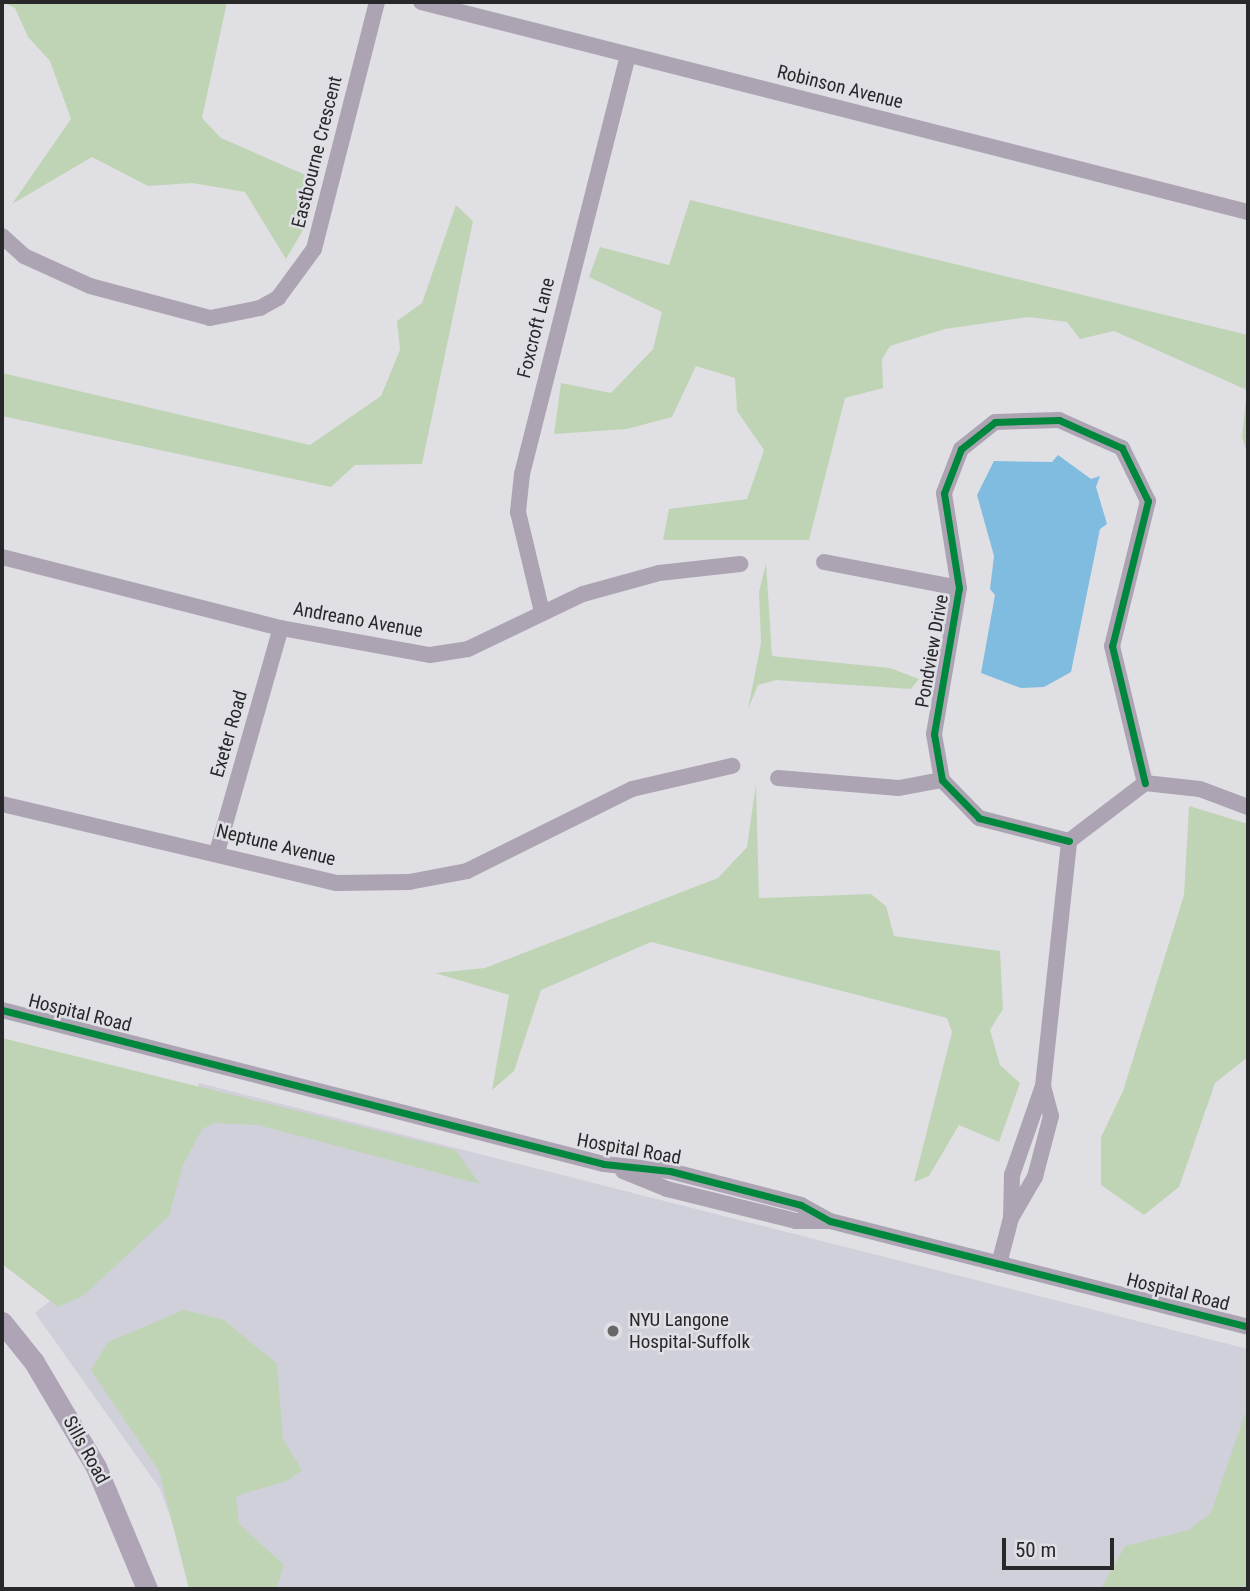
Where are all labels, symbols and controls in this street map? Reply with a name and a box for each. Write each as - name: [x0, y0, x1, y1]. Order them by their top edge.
- street label: Robinson Avenue: [775, 60, 905, 114]
- street label: Eastbourne Crescent: [287, 74, 347, 230]
- street label: Foxcroft Lane: [513, 275, 559, 381]
- street label: Pondview Drive: [911, 593, 953, 709]
- street label: Andreano Avenue: [292, 597, 424, 643]
- street label: Exeter Road: [206, 688, 252, 780]
- street label: Neptune Avenue: [214, 819, 338, 871]
- street label: Hospital Road: [26, 989, 134, 1037]
- street label: Hospital Road: [575, 1129, 683, 1169]
- street label: Hospital Road: [1124, 1268, 1232, 1316]
- place label: NYU Langone Hospital-Suffolk: [629, 1309, 750, 1353]
- marker: NYU Langone Hospital-Suffolk: [603, 1321, 623, 1341]
- street label: Sills Road: [58, 1412, 114, 1488]
- scale bar: [1005, 1524, 1117, 1568]
- text: 50 m: [1015, 1538, 1056, 1562]

